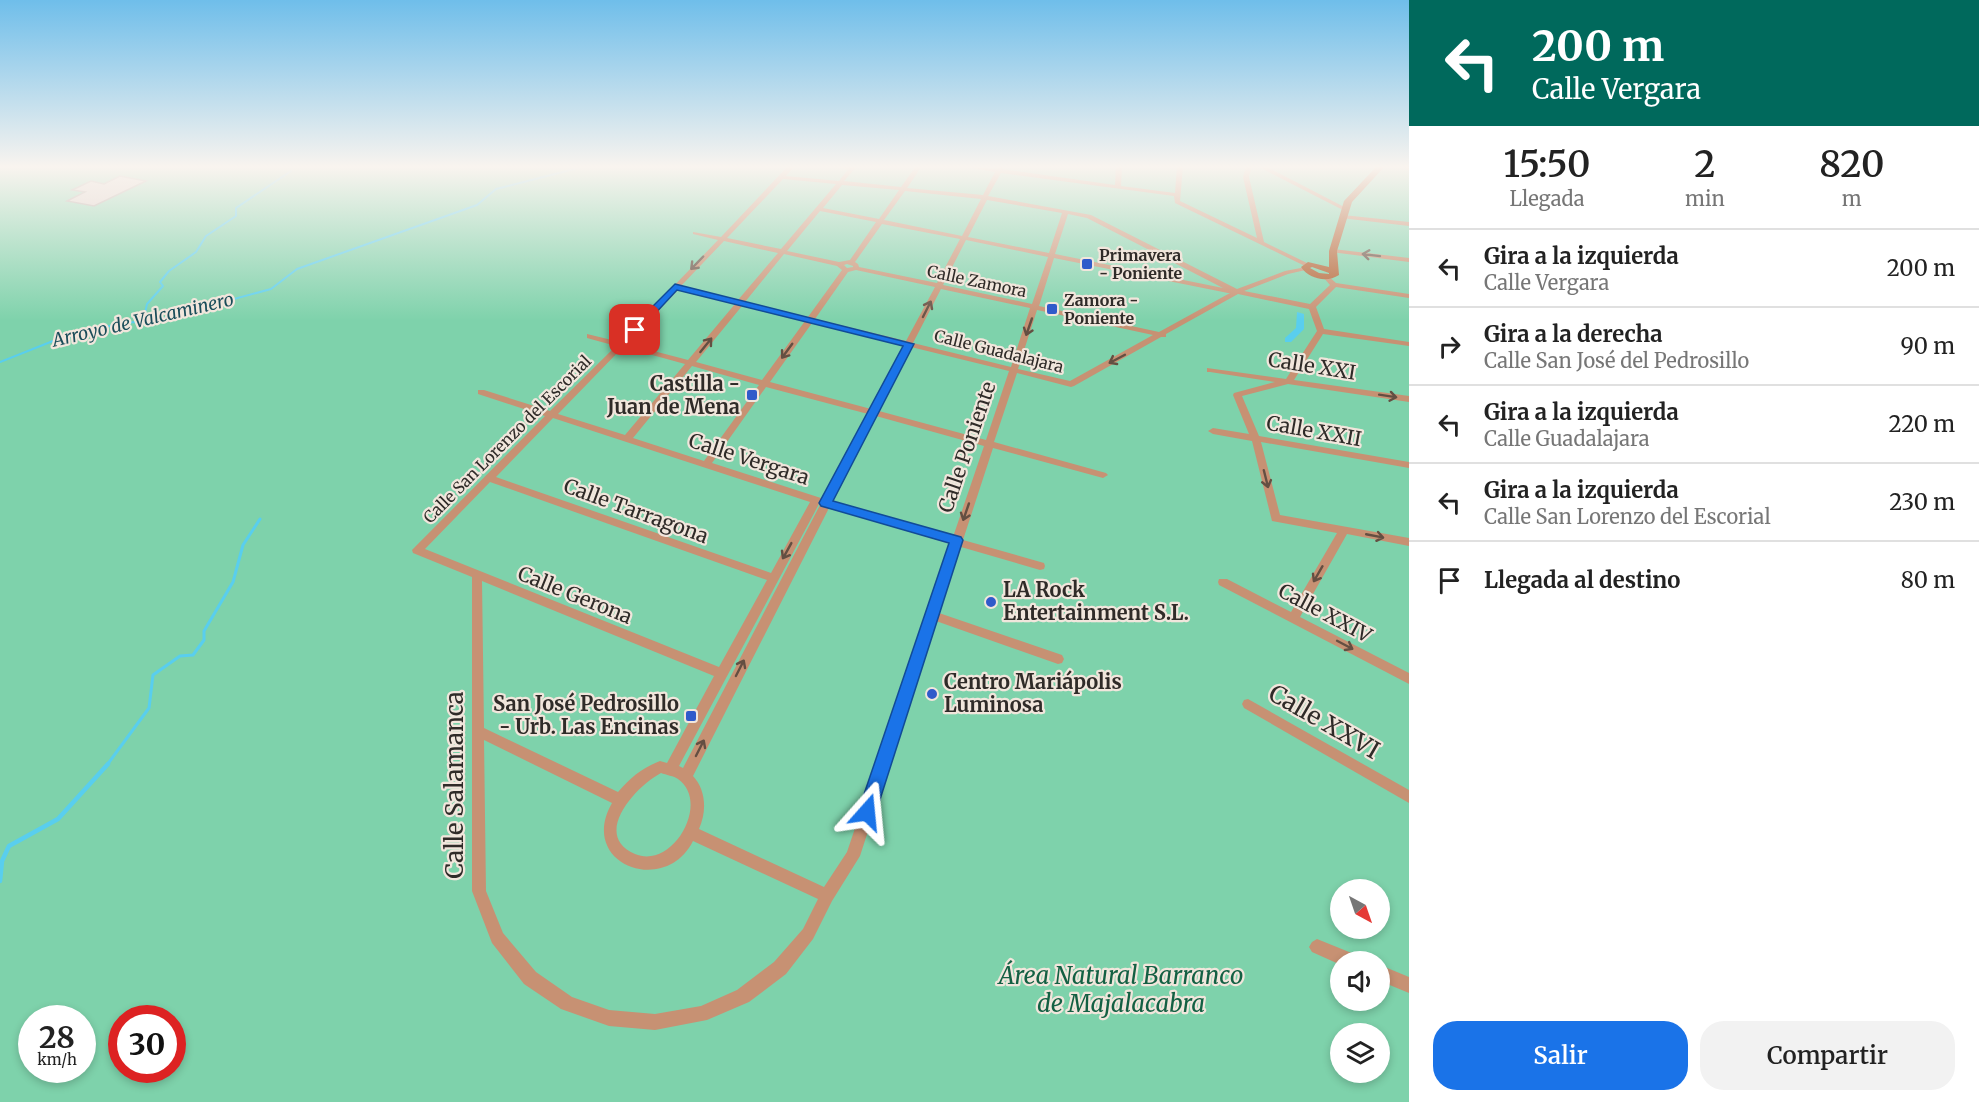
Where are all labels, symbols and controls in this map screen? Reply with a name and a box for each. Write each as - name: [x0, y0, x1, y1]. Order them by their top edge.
- text: 200 m: [1532, 20, 1664, 72]
- icon: left: [1433, 24, 1511, 102]
- text: Calle Vergara: [1532, 72, 1701, 106]
- text: 15:50: [1504, 142, 1591, 187]
- text: 2: [1694, 142, 1716, 187]
- text: 820: [1819, 142, 1884, 187]
- text: Llegada: [1510, 186, 1585, 211]
- text: min: [1685, 186, 1725, 211]
- text: m: [1842, 186, 1862, 211]
- text: Gira a la izquierda: [1484, 242, 1679, 270]
- place label: Primavera - Poniente: [1099, 245, 1183, 283]
- one-way arrow: [1362, 250, 1382, 261]
- icon: left: [1433, 252, 1466, 285]
- text: 200 m: [1887, 254, 1955, 282]
- one-way arrow: [690, 256, 705, 271]
- marker: Primavera - Poniente: [1080, 257, 1094, 271]
- street label: Calle Zamora: [925, 261, 1029, 301]
- text: Calle Vergara: [1484, 270, 1609, 295]
- water label: Arroyo de Valcaminero: [48, 287, 236, 352]
- place label: Zamora - Poniente: [1064, 290, 1138, 328]
- one-way arrow: [921, 301, 933, 318]
- marker: Zamora - Poniente: [1045, 302, 1059, 316]
- pin: [609, 304, 660, 355]
- icon: arrive: [618, 313, 651, 346]
- one-way arrow: [1022, 317, 1033, 336]
- text: Gira a la derecha: [1484, 320, 1662, 348]
- street label: Calle Guadalajara: [932, 325, 1066, 377]
- icon: right: [1433, 330, 1466, 363]
- text: 90 m: [1900, 332, 1955, 360]
- one-way arrow: [700, 337, 713, 353]
- one-way arrow: [781, 343, 793, 359]
- street label: Calle XXI: [1266, 346, 1358, 385]
- text: Calle San José del Pedrosillo: [1484, 348, 1749, 373]
- street label: Calle San Lorenzo del Escorial: [419, 351, 595, 527]
- one-way arrow: [1109, 353, 1126, 365]
- place label: Castilla - Juan de Mena: [606, 371, 740, 419]
- street label: Calle Poniente: [932, 378, 1001, 516]
- marker: Castilla - Juan de Mena: [745, 388, 759, 402]
- one-way arrow: [1378, 391, 1398, 402]
- text: Gira a la izquierda: [1484, 398, 1679, 426]
- icon: left: [1433, 408, 1466, 441]
- street label: Calle XXII: [1265, 410, 1364, 451]
- text: 220 m: [1888, 410, 1955, 438]
- text: Calle Guadalajara: [1484, 426, 1649, 451]
- street label: Calle Vergara: [686, 427, 813, 490]
- one-way arrow: [1261, 469, 1273, 488]
- street label: Calle Tarragona: [560, 473, 712, 548]
- text: Gira a la izquierda: [1484, 476, 1679, 504]
- icon: left: [1433, 486, 1466, 519]
- text: 230 m: [1889, 488, 1955, 516]
- one-way arrow: [960, 502, 971, 521]
- text: Calle San Lorenzo del Escorial: [1484, 504, 1771, 529]
- one-way arrow: [1365, 531, 1384, 542]
- one-way arrow: [781, 542, 793, 559]
- street label: Calle Gerona: [514, 560, 636, 629]
- icon: arrive: [1433, 564, 1466, 597]
- one-way arrow: [1312, 565, 1324, 582]
- text: Llegada al destino: [1484, 566, 1680, 594]
- text: 80 m: [1901, 566, 1955, 594]
- place label: LA Rock Entertainment S.L.: [1003, 577, 1189, 625]
- street label: Calle XXIV: [1274, 578, 1377, 648]
- marker: LA Rock Entertainment S.L.: [984, 595, 998, 609]
- one-way arrow: [1336, 640, 1354, 652]
- one-way arrow: [735, 660, 747, 678]
- place label: Centro Mariápolis Luminosa: [944, 669, 1122, 717]
- street label: Calle XXVI: [1263, 677, 1385, 766]
- marker: Centro Mariápolis Luminosa: [925, 687, 939, 701]
- street label: Calle Salamanca: [439, 691, 470, 879]
- place label: San José Pedrosillo - Urb. Las Encinas: [493, 691, 679, 739]
- marker: San José Pedrosillo - Urb. Las Encinas: [684, 709, 698, 723]
- one-way arrow: [694, 739, 706, 757]
- position arrow: [835, 780, 899, 844]
- north arrow: [1330, 879, 1390, 939]
- map controls: [1330, 879, 1390, 1083]
- button: sound: [1330, 951, 1390, 1011]
- park label: Área Natural Barranco de Majalacabra: [997, 960, 1243, 1019]
- speed limit sign: 30: [108, 1005, 186, 1083]
- text: 28: [39, 1018, 75, 1056]
- button: Salir: [1433, 1021, 1688, 1090]
- button: Compartir: [1700, 1021, 1955, 1090]
- button: layers: [1330, 1023, 1390, 1083]
- text: km/h: [37, 1050, 77, 1069]

